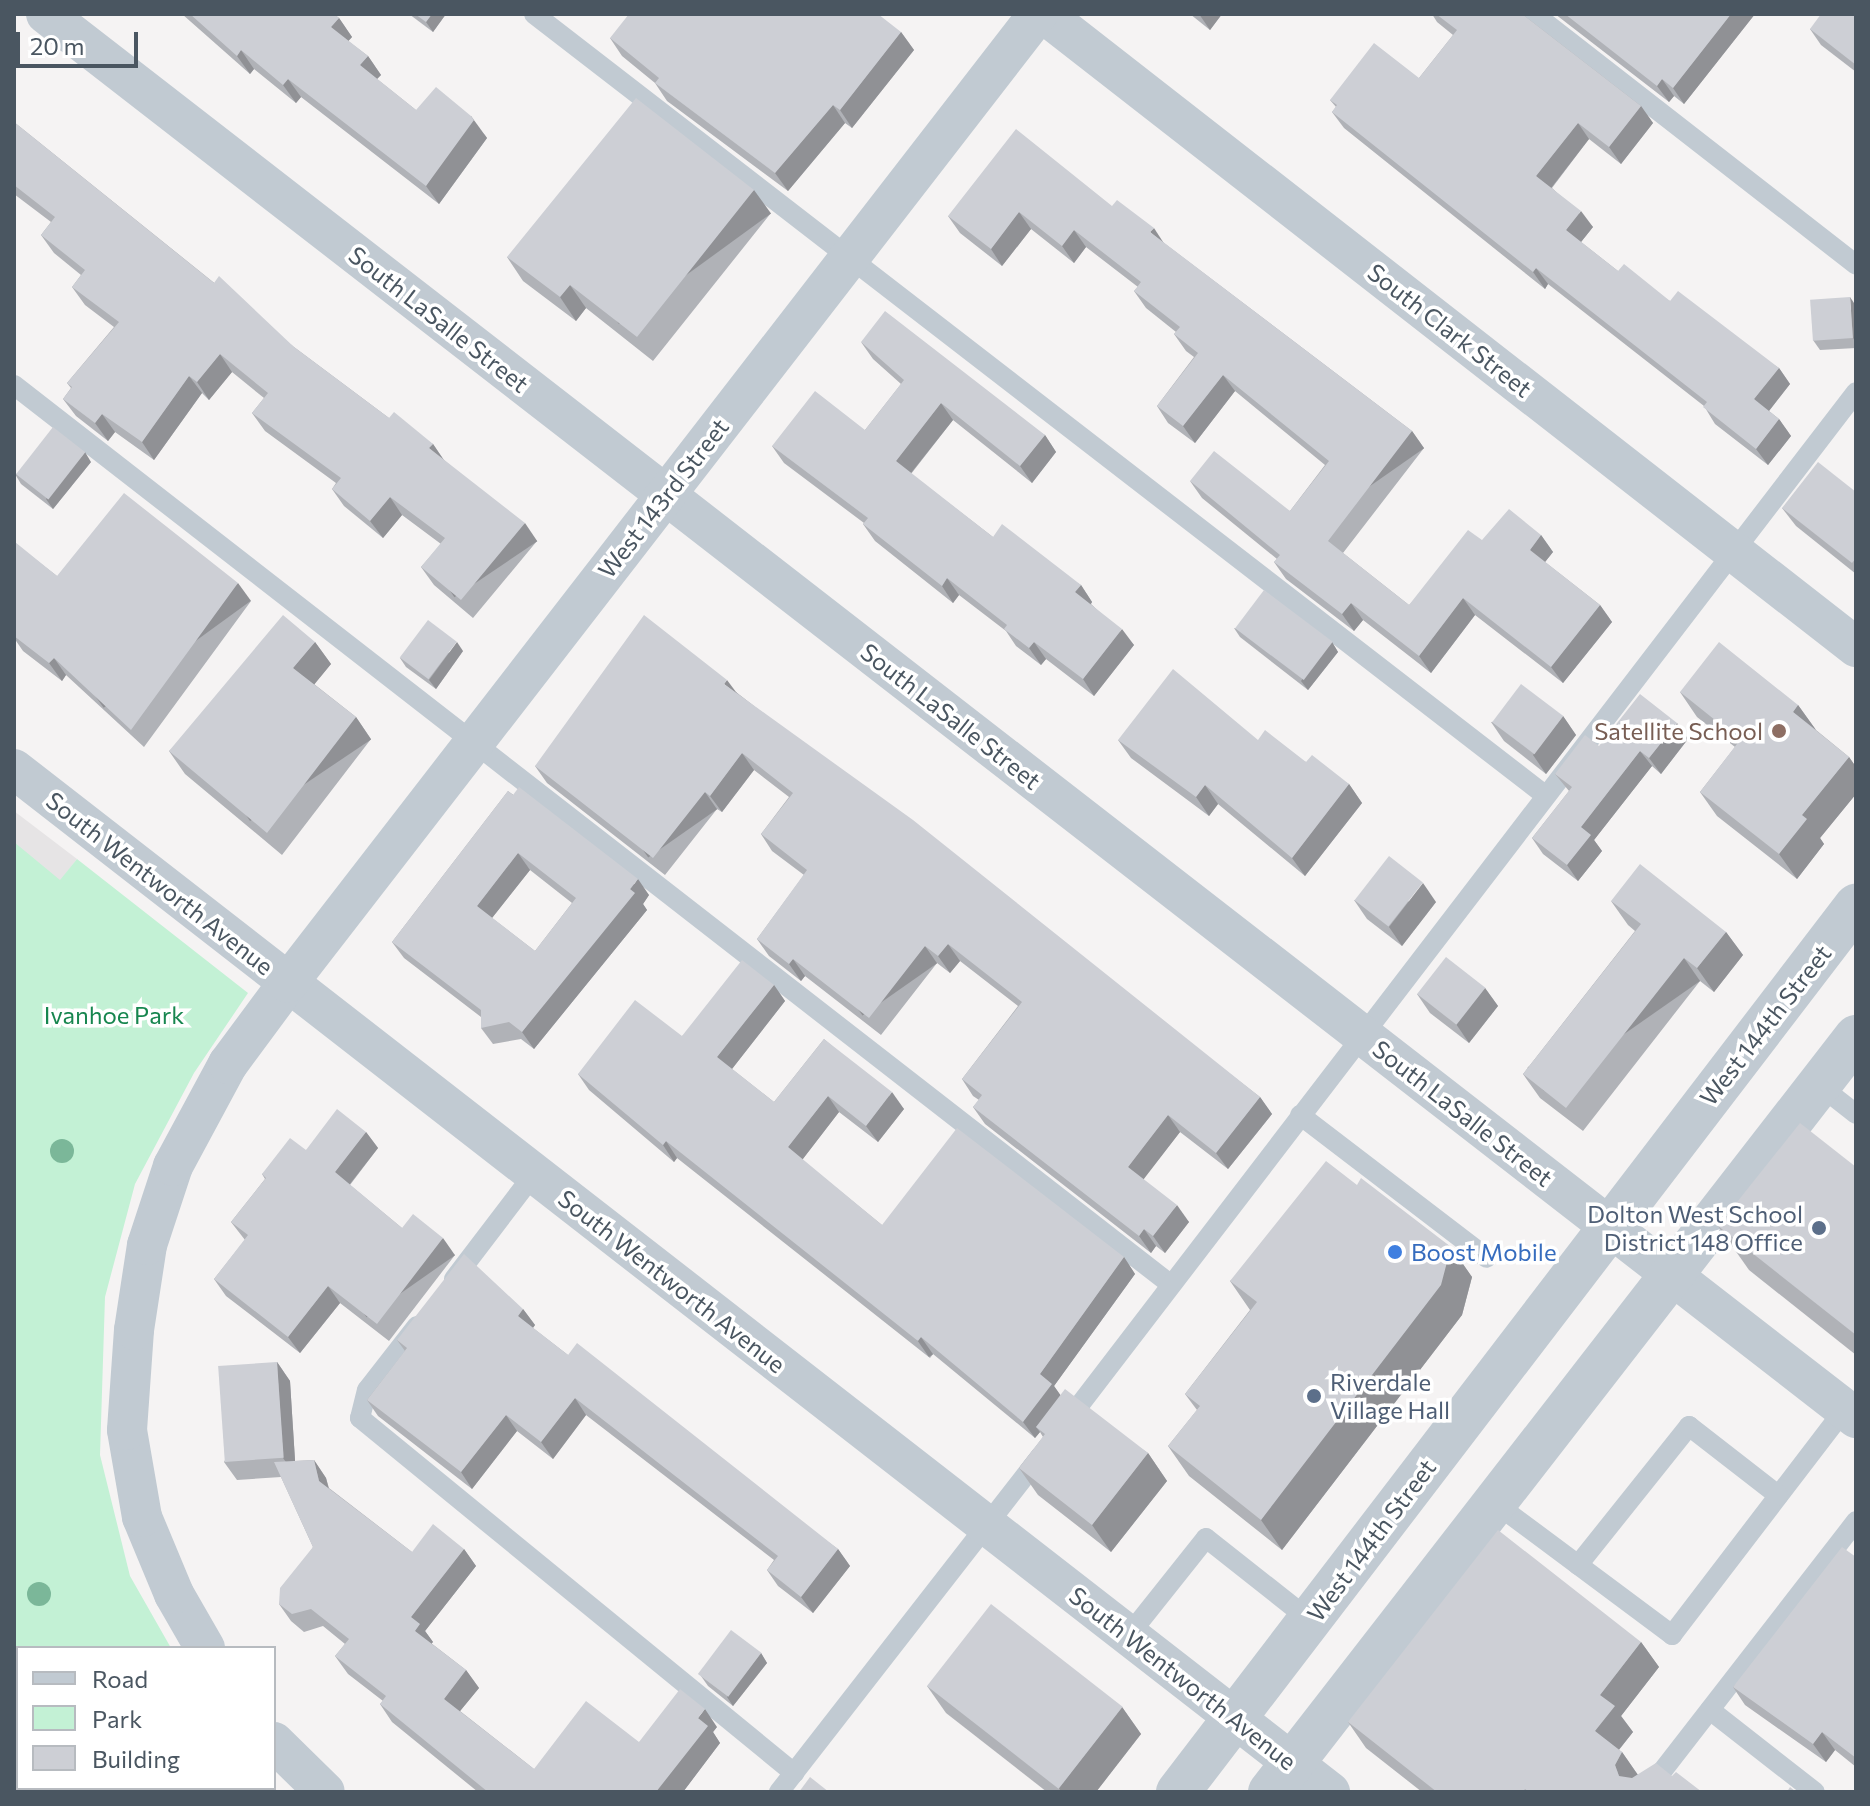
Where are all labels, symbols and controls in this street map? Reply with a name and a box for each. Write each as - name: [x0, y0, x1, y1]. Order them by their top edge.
- scale bar: [20, 16, 142, 66]
- text: 20 m: [30, 31, 84, 60]
- street label: South LaSalle Street: [343, 240, 535, 398]
- street label: South Clark Street: [1362, 257, 1538, 403]
- street label: West 143rd Street: [592, 412, 734, 584]
- street label: South LaSalle Street: [855, 637, 1047, 795]
- place label: Satellite School: [1594, 717, 1763, 745]
- marker: Satellite School: [1770, 722, 1788, 740]
- street label: South Wentworth Avenue: [41, 785, 279, 981]
- street label: West 144th Street: [1693, 939, 1837, 1111]
- park label: Ivanhoe Park: [44, 1001, 184, 1029]
- street label: South LaSalle Street: [1367, 1034, 1559, 1192]
- street label: South Wentworth Avenue: [553, 1183, 791, 1379]
- place label: Dolton West School District 148 Office: [1587, 1200, 1803, 1256]
- marker: Dolton West School District 148 Office: [1810, 1219, 1828, 1237]
- place label: Boost Mobile: [1411, 1238, 1557, 1266]
- marker: Boost Mobile: [1386, 1243, 1404, 1261]
- place label: Riverdale Village Hall: [1330, 1368, 1450, 1424]
- marker: Riverdale Village Hall: [1305, 1387, 1323, 1405]
- street label: West 144th Street: [1301, 1453, 1441, 1627]
- street label: South Wentworth Avenue: [1064, 1580, 1302, 1776]
- legend: [16, 1646, 276, 1790]
- text: Road: [92, 1664, 148, 1693]
- text: Park: [92, 1704, 142, 1733]
- text: Building: [92, 1744, 180, 1773]

